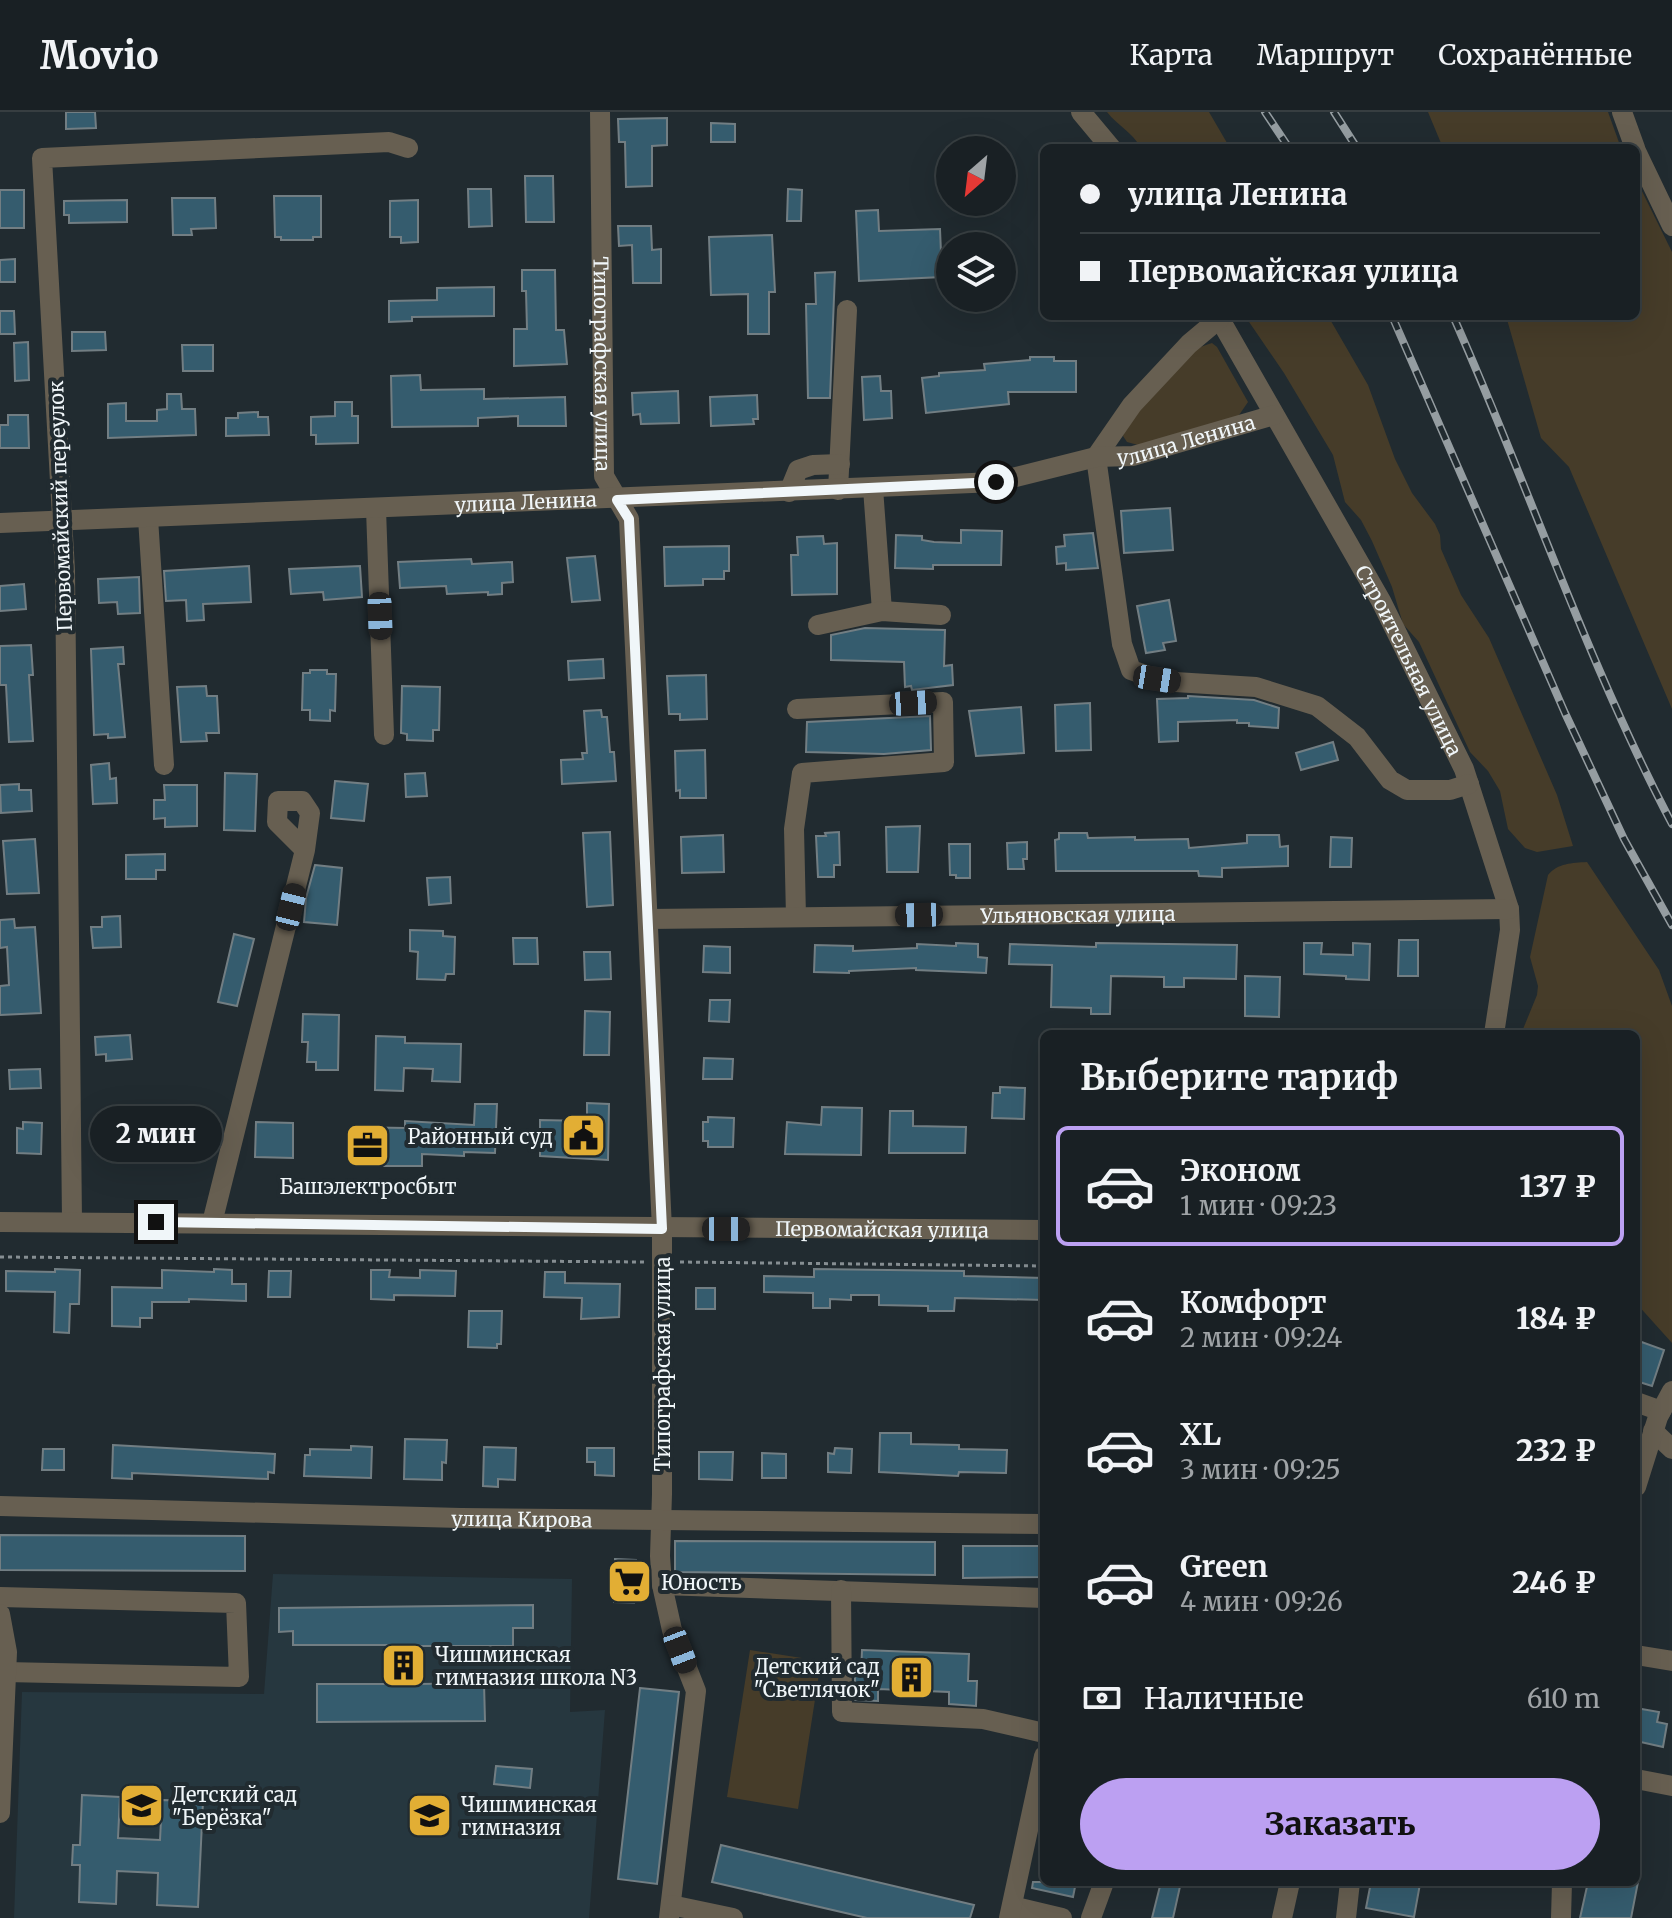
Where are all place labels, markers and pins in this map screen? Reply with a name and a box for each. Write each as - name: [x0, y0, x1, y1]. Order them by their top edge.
- public building icon: Районный суд: [560, 1112, 608, 1160]
- office icon: Башэлектросбыт: [344, 1122, 392, 1170]
- place label: Районный суд: [408, 1124, 553, 1149]
- place label: Башэлектросбыт: [279, 1174, 457, 1199]
- supermarket icon: Юность: [606, 1558, 654, 1606]
- place label: Юность: [661, 1570, 742, 1595]
- building icon: Чишминская гимназия школа N3: [380, 1641, 428, 1689]
- place label: Чишминская гимназия школа N3: [435, 1642, 637, 1690]
- place label: Детский сад "Светлячок": [754, 1654, 880, 1702]
- building icon: Детский сад "Светлячок": [887, 1654, 935, 1702]
- school or university icon: Детский сад "Берёзка": [117, 1782, 165, 1830]
- place label: Детский сад "Берёзка": [172, 1782, 297, 1830]
- school or university icon: Чишминская гимназия: [406, 1791, 454, 1839]
- place label: Чишминская гимназия: [461, 1792, 597, 1840]

